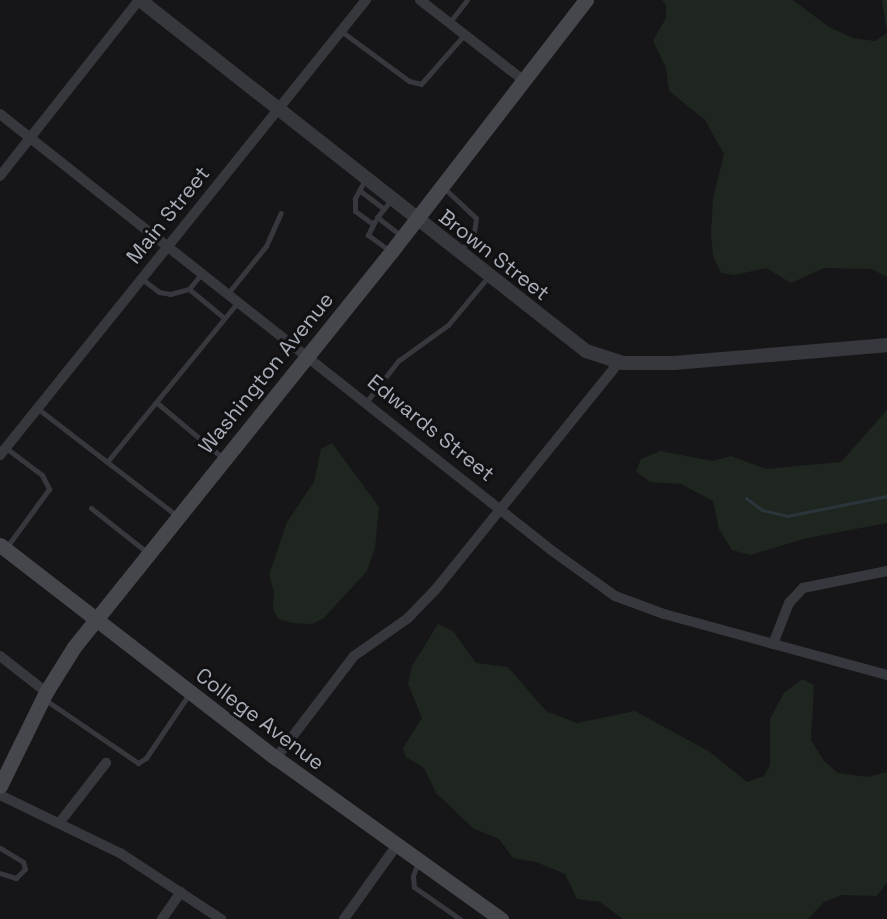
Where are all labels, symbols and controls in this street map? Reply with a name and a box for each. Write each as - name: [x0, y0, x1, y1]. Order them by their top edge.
- street label: Main Street: [121, 161, 215, 269]
- street label: Brown Street: [434, 204, 554, 306]
- street label: Washington Avenue: [193, 287, 339, 459]
- street label: Edwards Street: [363, 369, 499, 487]
- street label: College Avenue: [191, 662, 329, 776]

